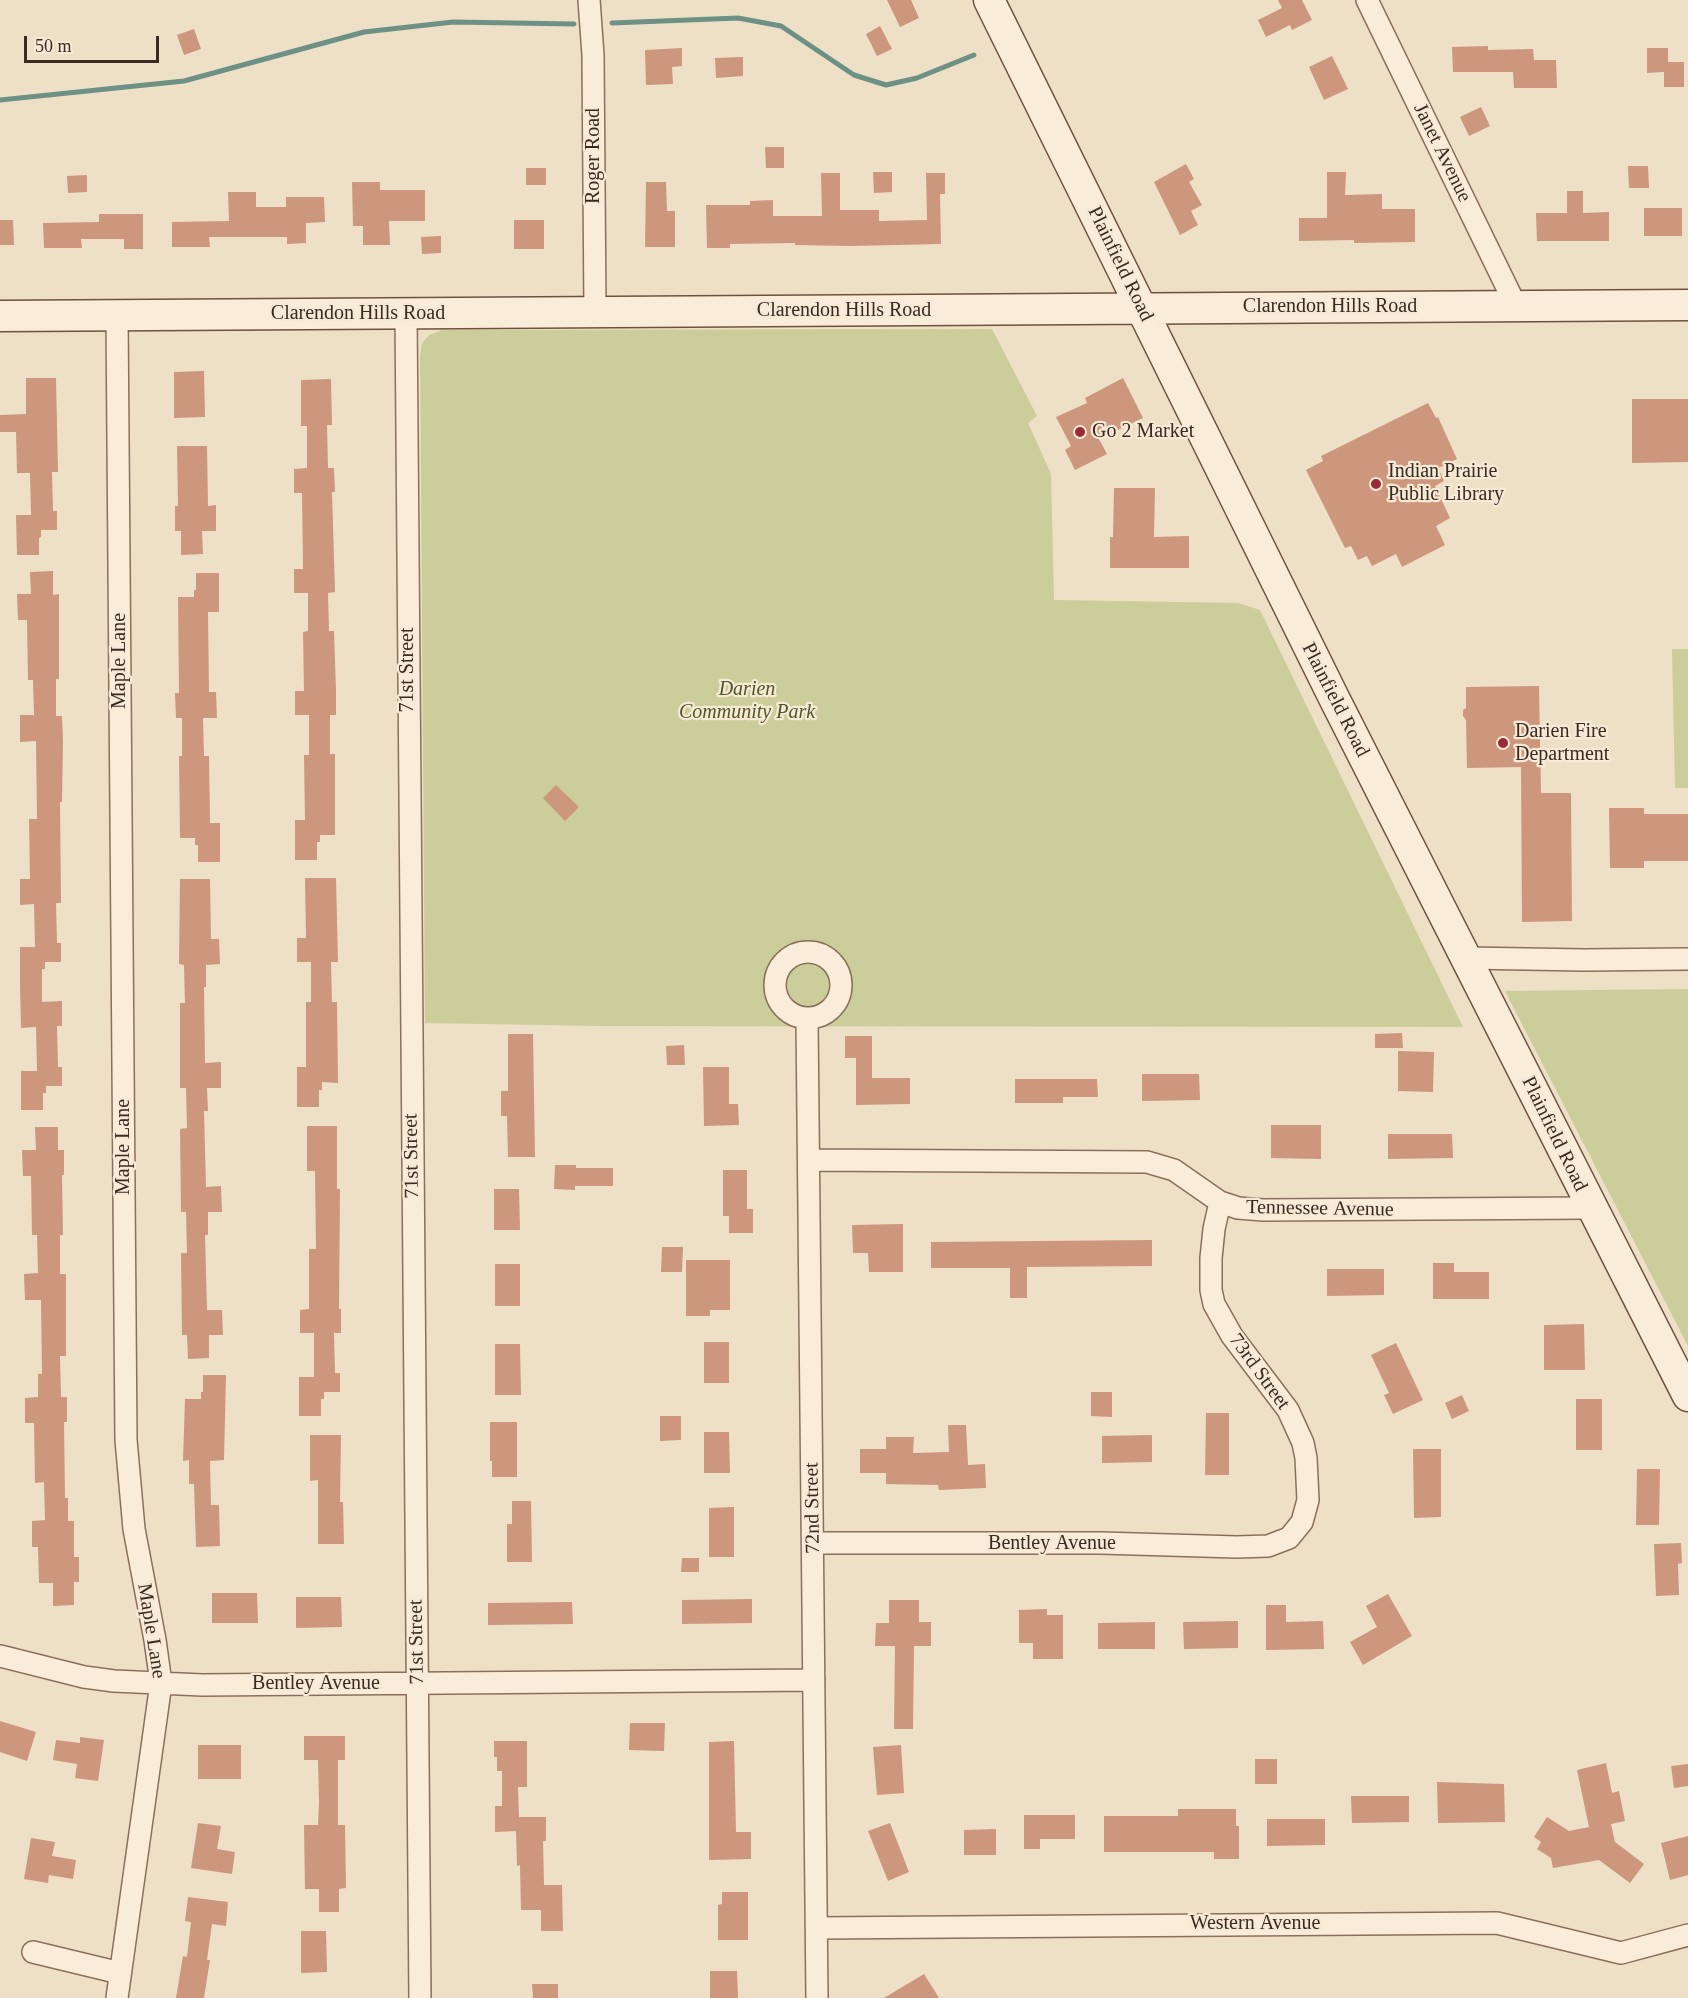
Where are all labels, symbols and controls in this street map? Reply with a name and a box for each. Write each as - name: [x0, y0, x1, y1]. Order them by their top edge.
- scale bar: [27, 24, 162, 62]
- text: 50 m: [35, 36, 72, 56]
- street label: Janet Avenue: [1408, 100, 1476, 206]
- street label: Roger Road: [582, 108, 606, 204]
- street label: Plainfield Road: [1082, 203, 1158, 325]
- street label: Clarendon Hills Road: [1243, 295, 1417, 319]
- street label: Clarendon Hills Road: [757, 299, 931, 323]
- street label: Clarendon Hills Road: [271, 302, 445, 326]
- place label: Go 2 Market: [1092, 420, 1194, 444]
- marker: Go 2 Market: [1073, 425, 1087, 439]
- place label: Indian Prairie Public Library: [1388, 460, 1504, 507]
- marker: Indian Prairie Public Library: [1369, 477, 1383, 491]
- street label: Maple Lane: [108, 613, 132, 709]
- street label: 71st Street: [396, 628, 420, 712]
- street label: Plainfield Road: [1296, 639, 1374, 761]
- park label: Darien Community Park: [679, 678, 815, 725]
- place label: Darien Fire Department: [1515, 720, 1609, 767]
- marker: Darien Fire Department: [1496, 736, 1510, 750]
- street label: Plainfield Road: [1516, 1073, 1592, 1195]
- street label: Maple Lane: [112, 1099, 136, 1195]
- street label: 71st Street: [399, 1113, 425, 1199]
- street label: Tennessee Avenue: [1246, 1196, 1394, 1222]
- street label: 73rd Street: [1223, 1329, 1295, 1415]
- street label: 72nd Street: [800, 1462, 826, 1554]
- street label: Bentley Avenue: [988, 1532, 1116, 1556]
- street label: Maple Lane: [132, 1582, 170, 1680]
- street label: 71st Street: [404, 1599, 430, 1685]
- street label: Bentley Avenue: [252, 1672, 380, 1696]
- street label: Western Avenue: [1190, 1912, 1320, 1936]

